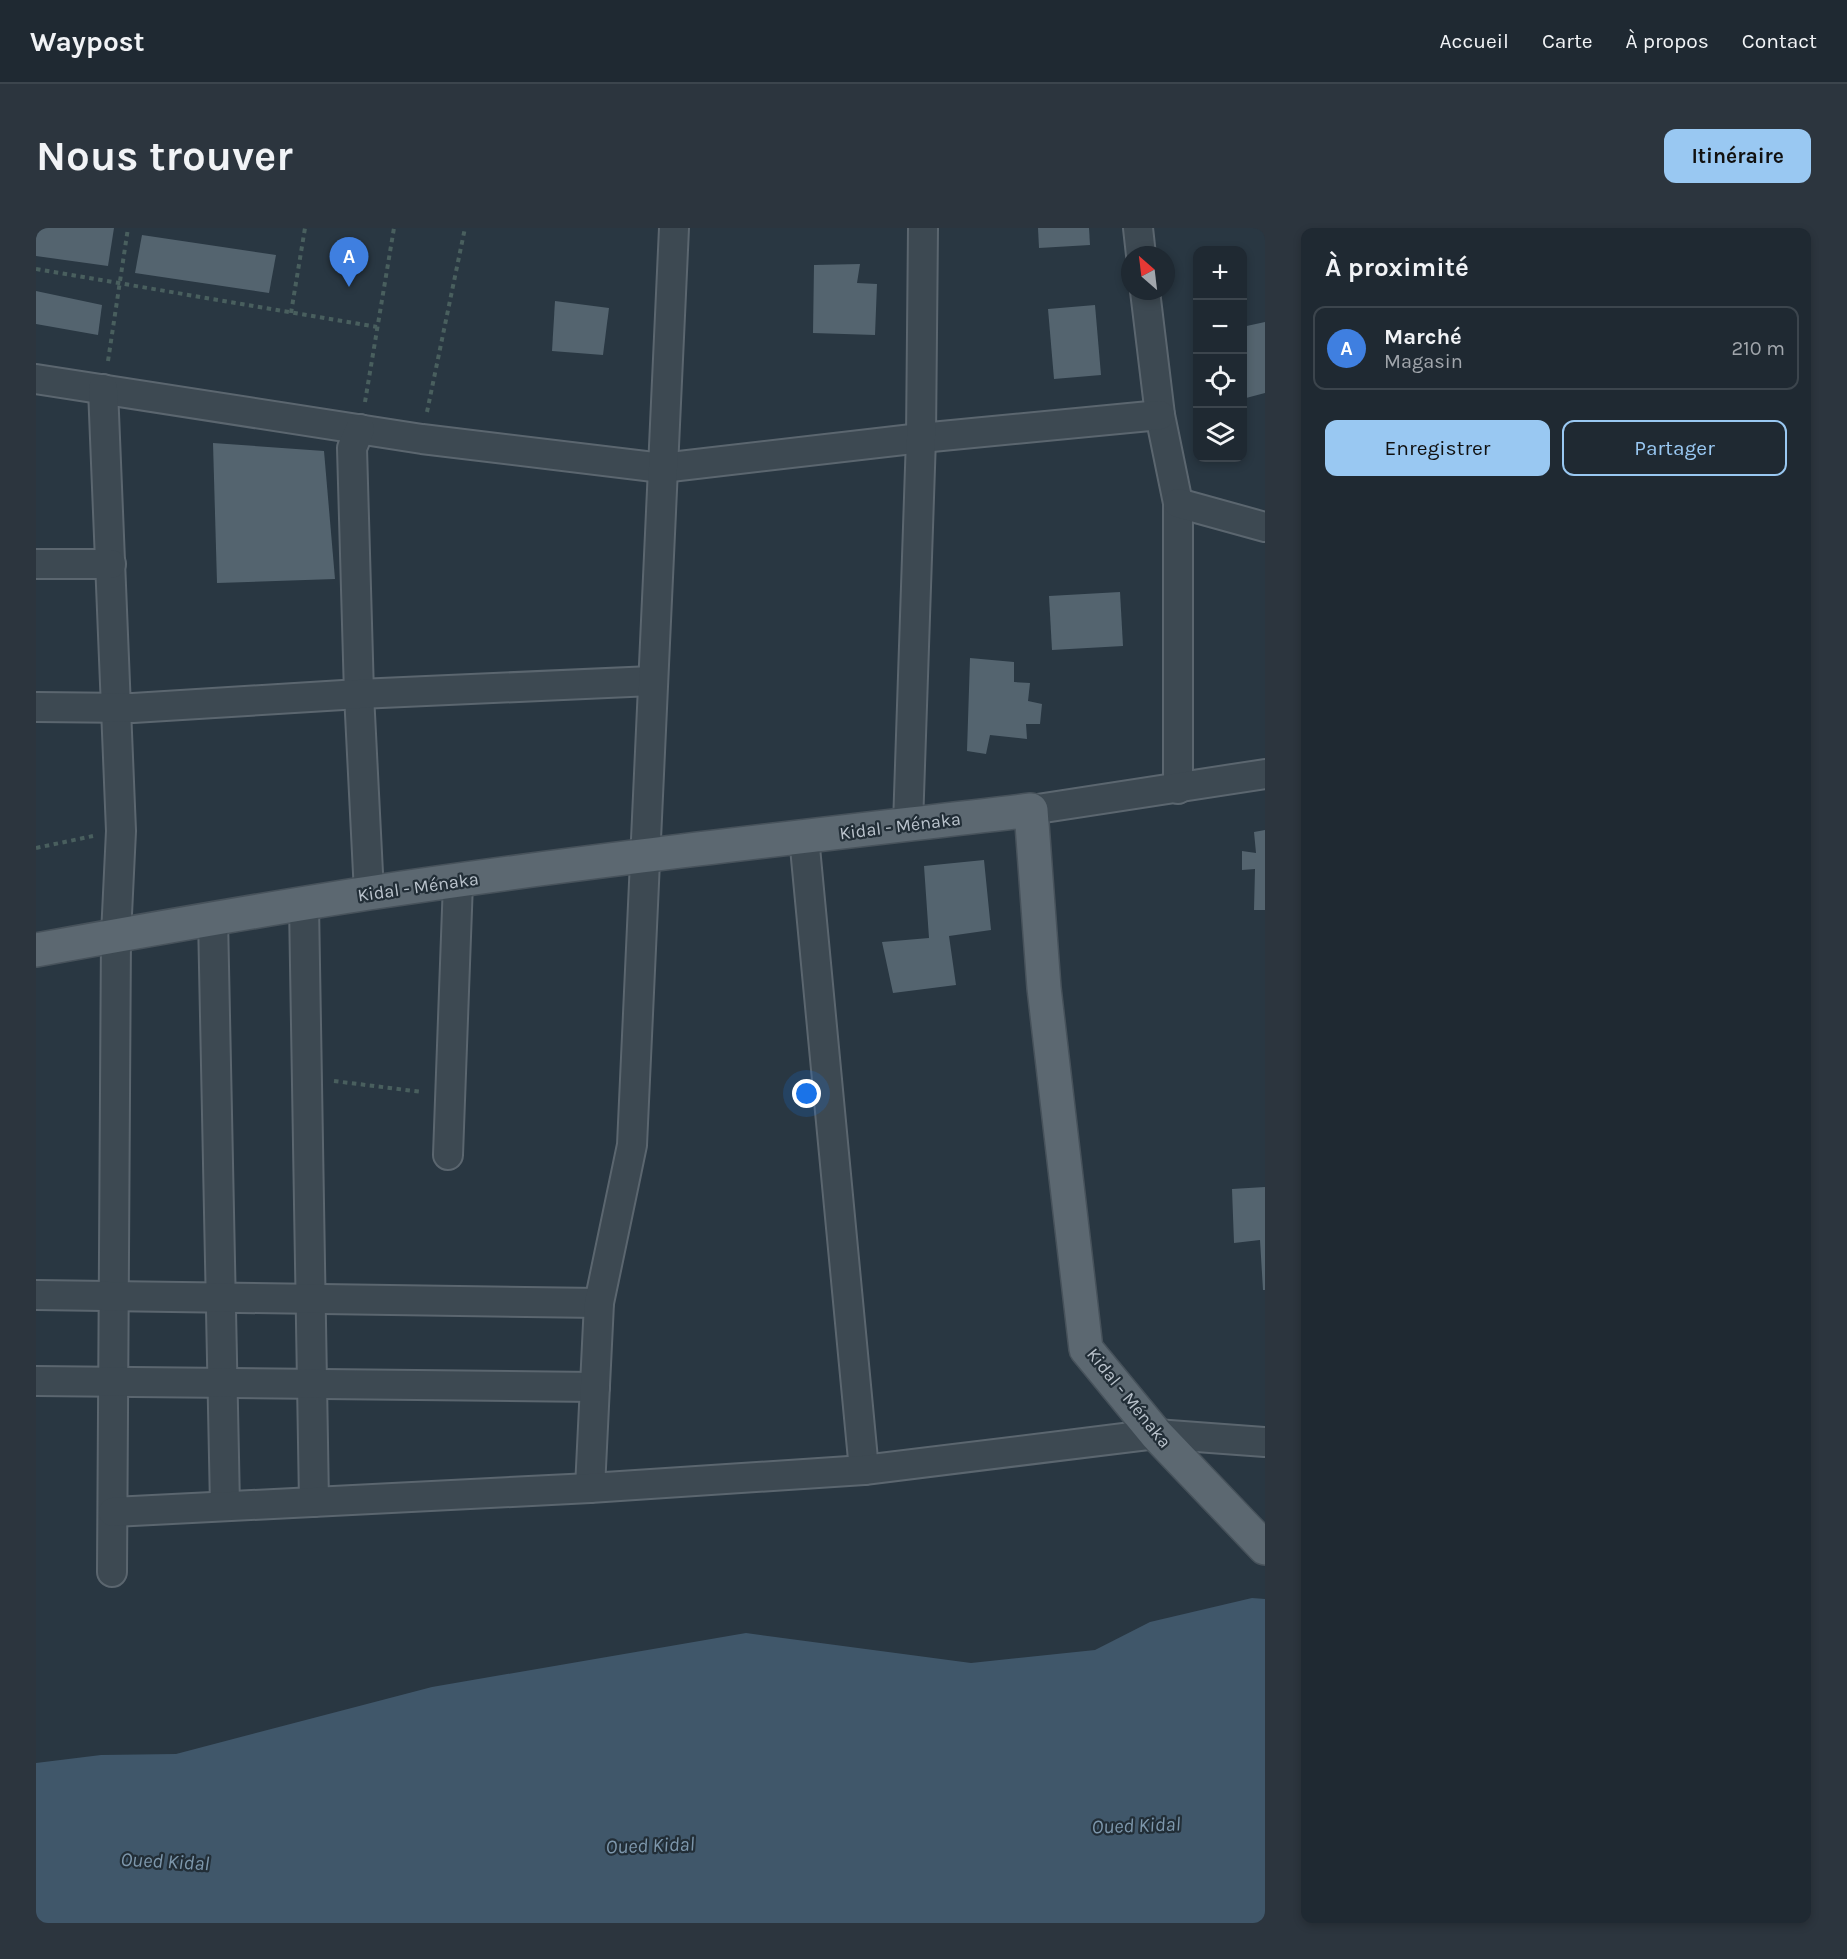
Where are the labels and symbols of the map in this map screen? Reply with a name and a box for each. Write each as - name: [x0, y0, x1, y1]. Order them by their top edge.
- pin: A: [330, 238, 368, 287]
- north arrow: [1121, 246, 1175, 300]
- street label: Kidal - Ménaka: [838, 808, 962, 844]
- street label: Kidal - Ménaka: [356, 868, 480, 906]
- your location: [792, 1079, 821, 1108]
- street label: Kidal - Ménaka: [1082, 1344, 1176, 1452]
- water label: Oued Kidal: [1091, 1812, 1181, 1839]
- water label: Oued Kidal: [605, 1832, 695, 1859]
- water label: Oued Kidal: [120, 1848, 210, 1875]

